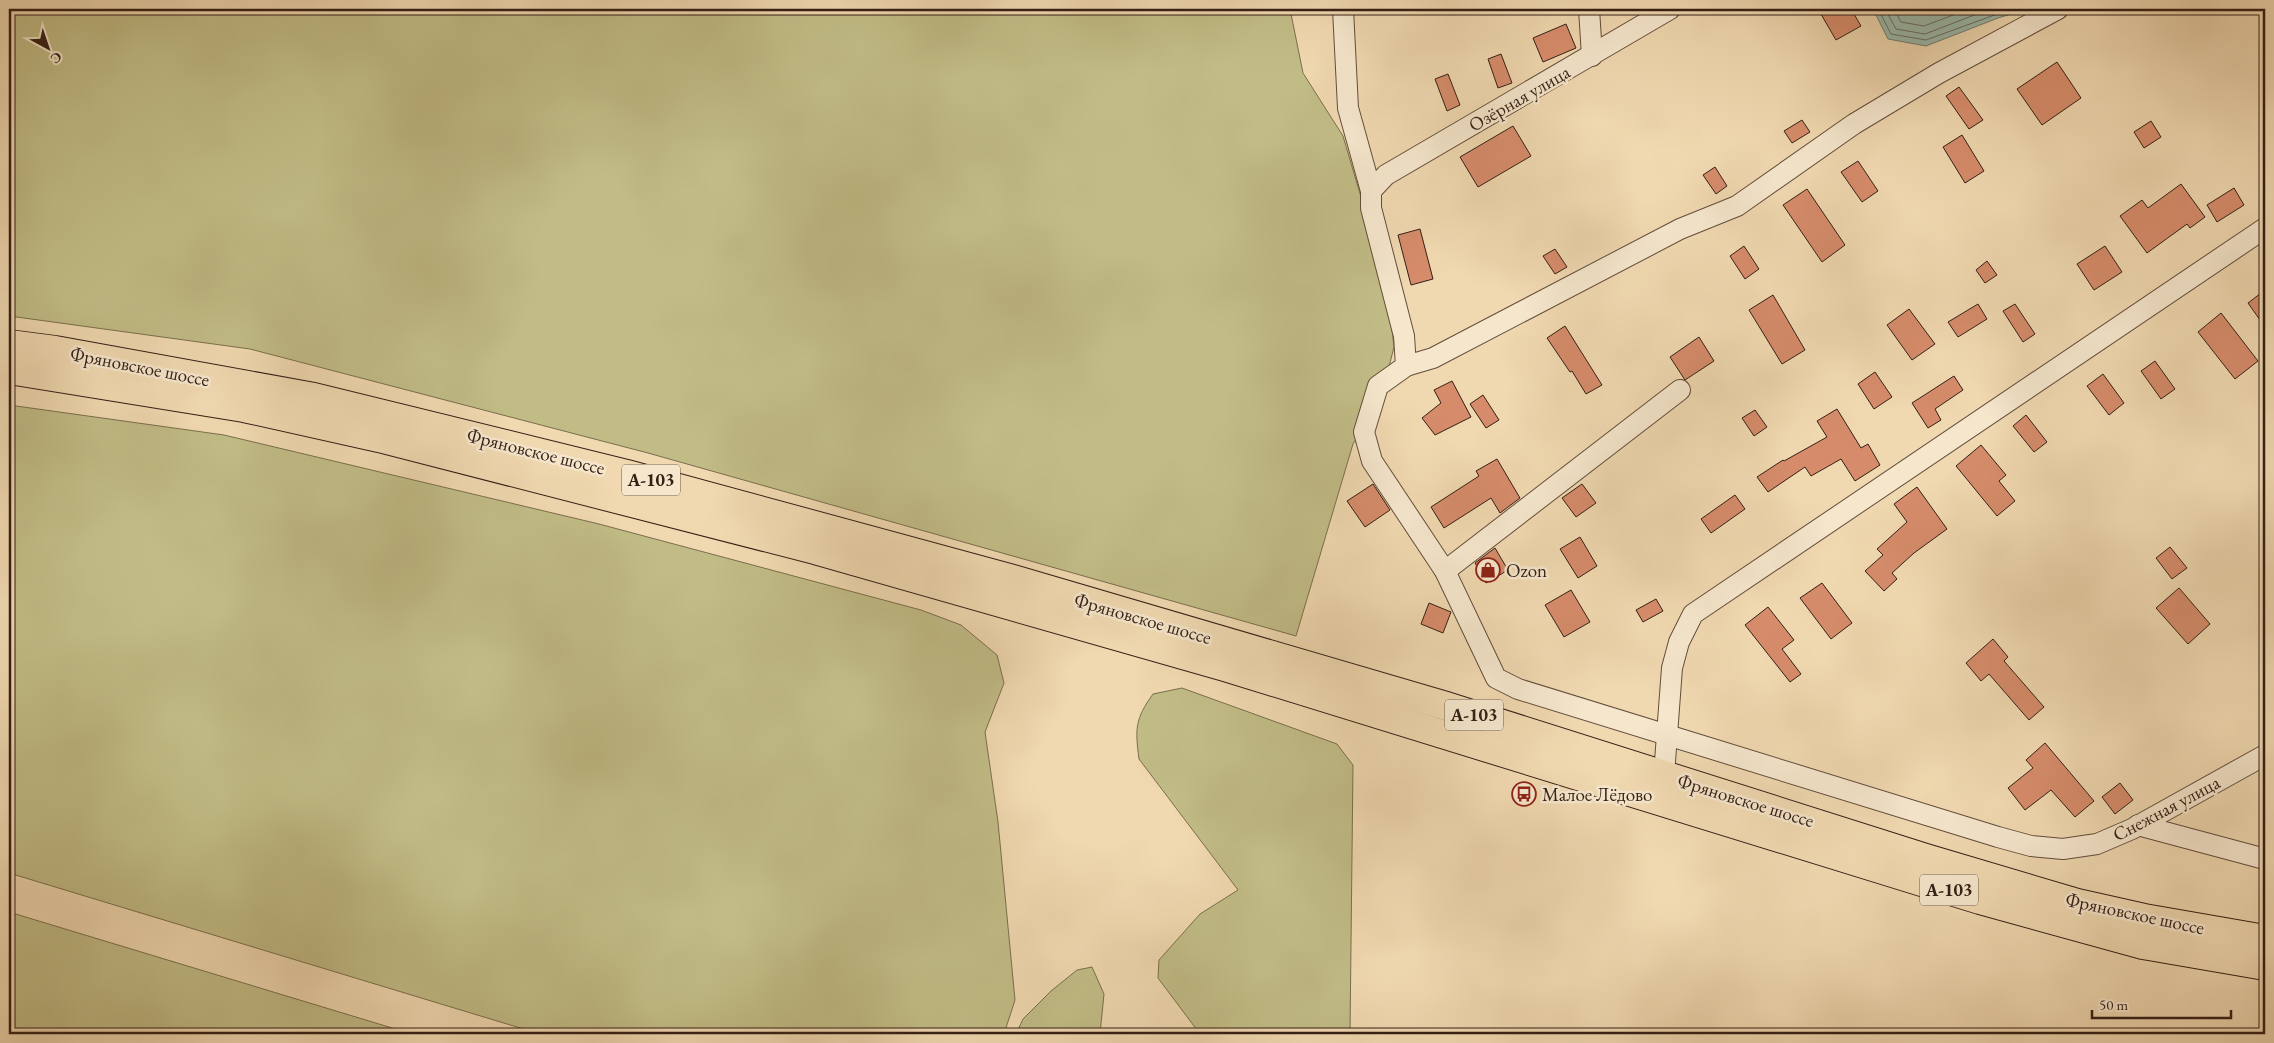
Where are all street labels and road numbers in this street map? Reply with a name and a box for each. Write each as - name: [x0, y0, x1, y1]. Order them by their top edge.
- street label: Озёрная улица: [1464, 59, 1575, 138]
- street label: Фряновское шоссе: [68, 341, 212, 392]
- street label: Фряновское шоссе: [464, 422, 607, 481]
- road number: А-103: [622, 464, 680, 496]
- street label: Фряновское шоссе: [1071, 587, 1214, 650]
- road number: А-103: [1445, 700, 1503, 730]
- street label: Фряновское шоссе: [1675, 768, 1817, 833]
- street label: Снежная улица: [2108, 770, 2225, 847]
- road number: А-103: [1920, 874, 1978, 906]
- street label: Фряновское шоссе: [2063, 887, 2207, 940]

